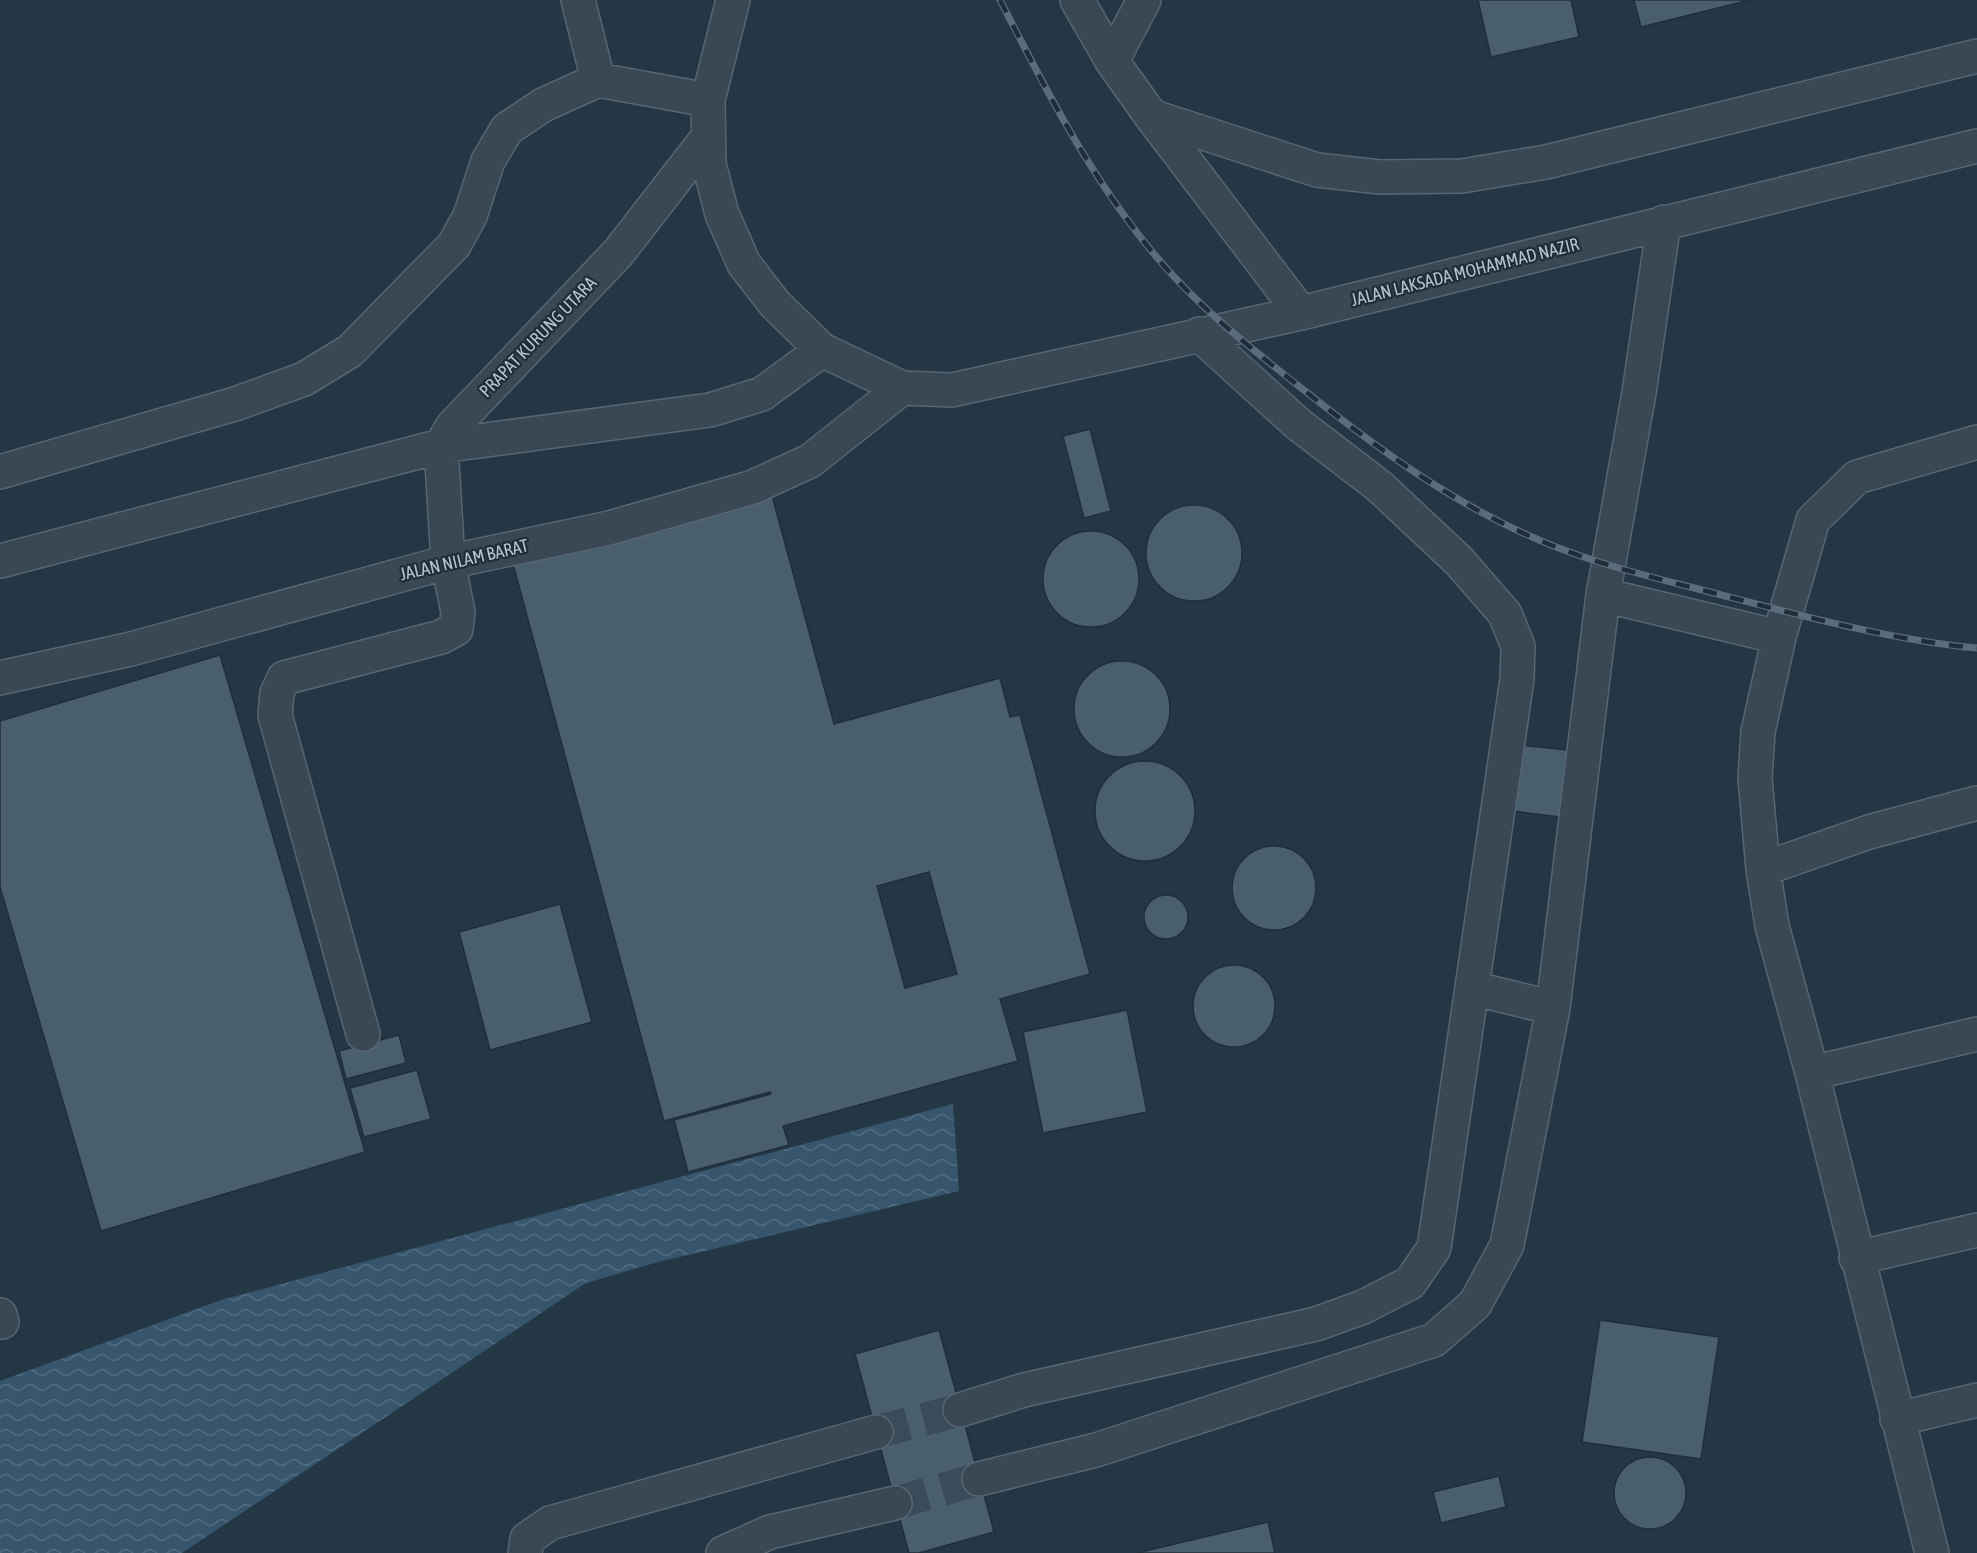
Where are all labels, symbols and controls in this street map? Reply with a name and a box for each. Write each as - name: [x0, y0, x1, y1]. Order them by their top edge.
- street label: JALAN LAKSADA MOHAMMAD NAZIR: [1349, 233, 1581, 310]
- street label: PRAPAT KURUNG UTARA: [475, 272, 601, 401]
- street label: JALAN NILAM BARAT: [398, 534, 530, 585]

